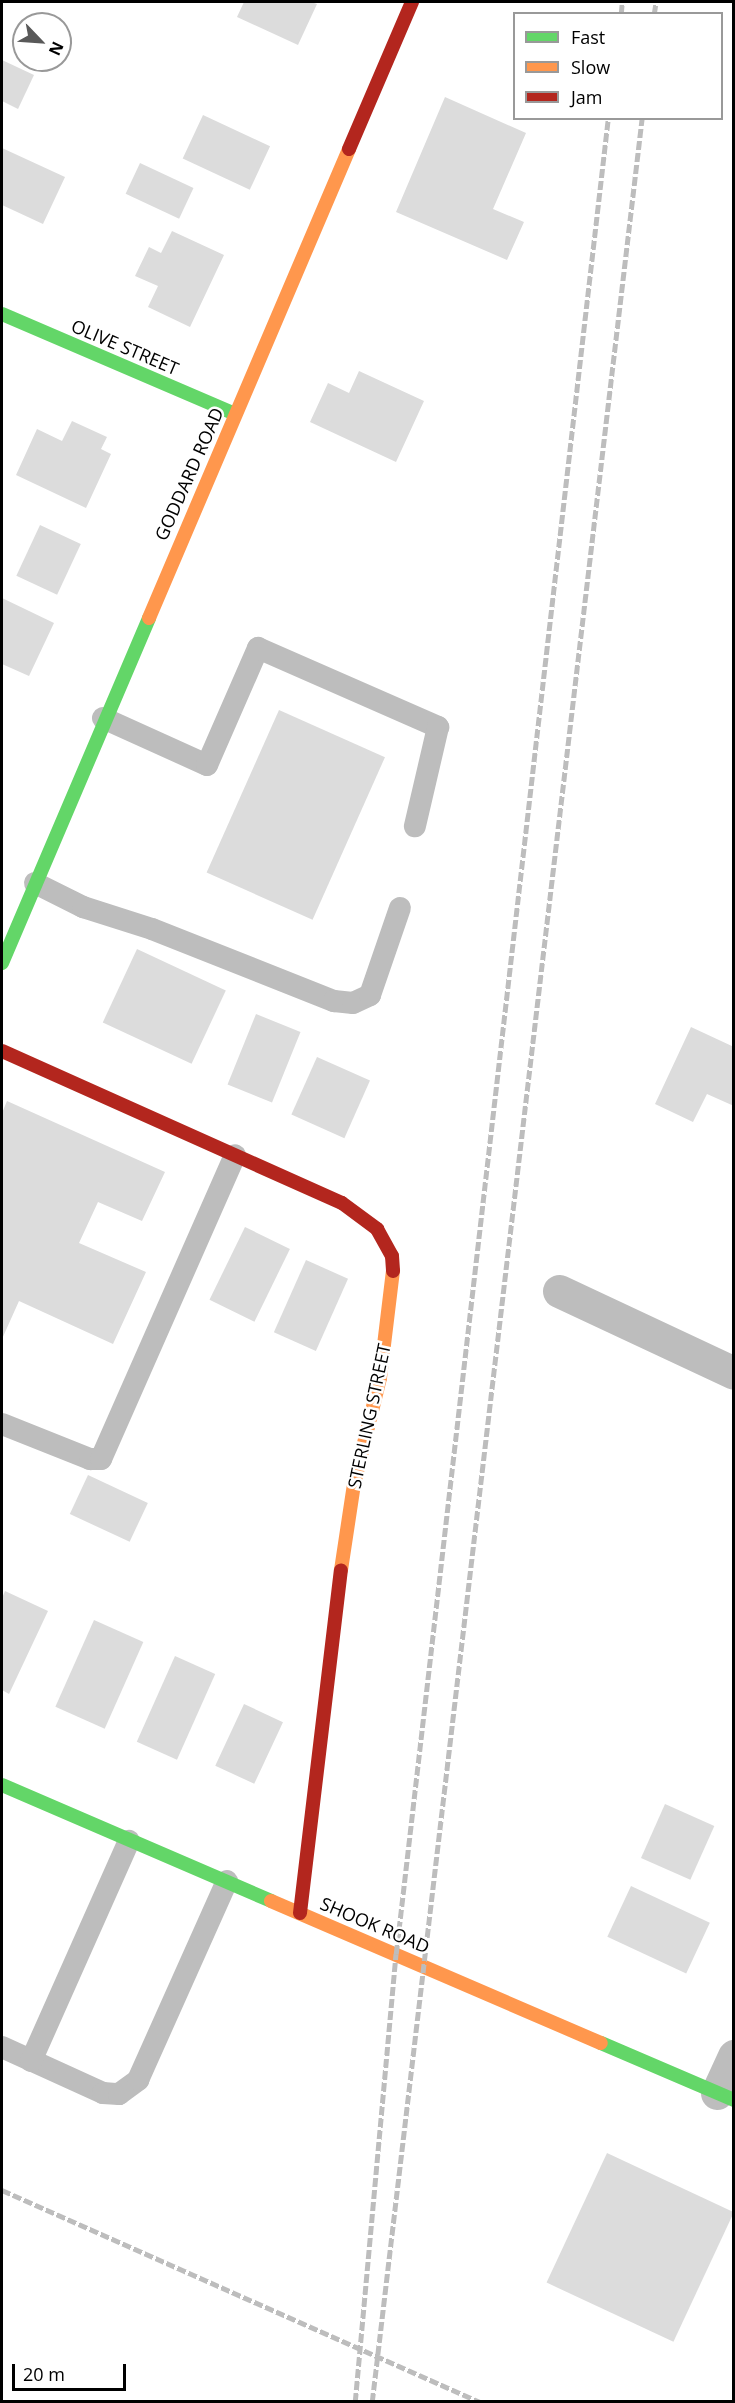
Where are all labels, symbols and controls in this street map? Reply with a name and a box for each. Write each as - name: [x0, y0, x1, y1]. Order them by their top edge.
- north arrow: [12, 12, 72, 72]
- legend: [513, 12, 723, 120]
- text: Fast: [571, 25, 605, 49]
- text: N: [44, 38, 69, 59]
- text: Slow: [571, 55, 610, 79]
- text: Jam: [571, 85, 603, 109]
- street label: OLIVE STREET: [68, 315, 182, 379]
- street label: GODDARD ROAD: [150, 404, 228, 544]
- street label: STERLING STREET: [343, 1342, 395, 1490]
- street label: SHOOK ROAD: [317, 1892, 433, 1958]
- scale bar: [15, 2352, 129, 2390]
- text: 20 m: [23, 2362, 65, 2386]

